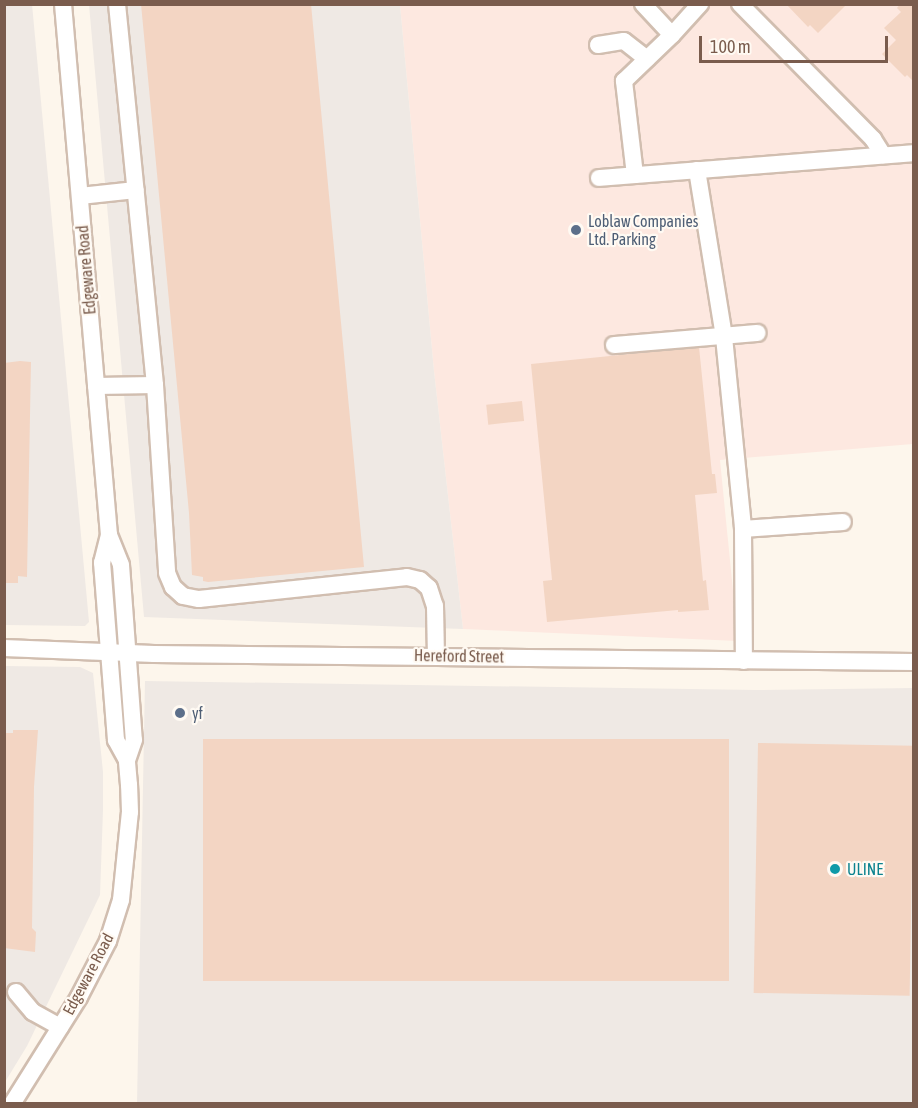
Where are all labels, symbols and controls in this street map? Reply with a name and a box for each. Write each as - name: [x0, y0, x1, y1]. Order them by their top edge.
- scale bar: [702, 24, 891, 62]
- text: 100 m: [710, 36, 751, 57]
- place label: Loblaw Companies Ltd. Parking: [588, 211, 698, 249]
- marker: Loblaw Companies Ltd. Parking: [569, 223, 583, 237]
- street label: Edgeware Road: [73, 225, 99, 315]
- street label: Hereford Street: [414, 646, 504, 666]
- place label: yf: [192, 703, 203, 723]
- marker: yf: [173, 706, 187, 720]
- place label: ULINE: [847, 859, 883, 879]
- marker: ULINE: [828, 862, 842, 876]
- street label: Edgeware Road: [58, 930, 118, 1018]

